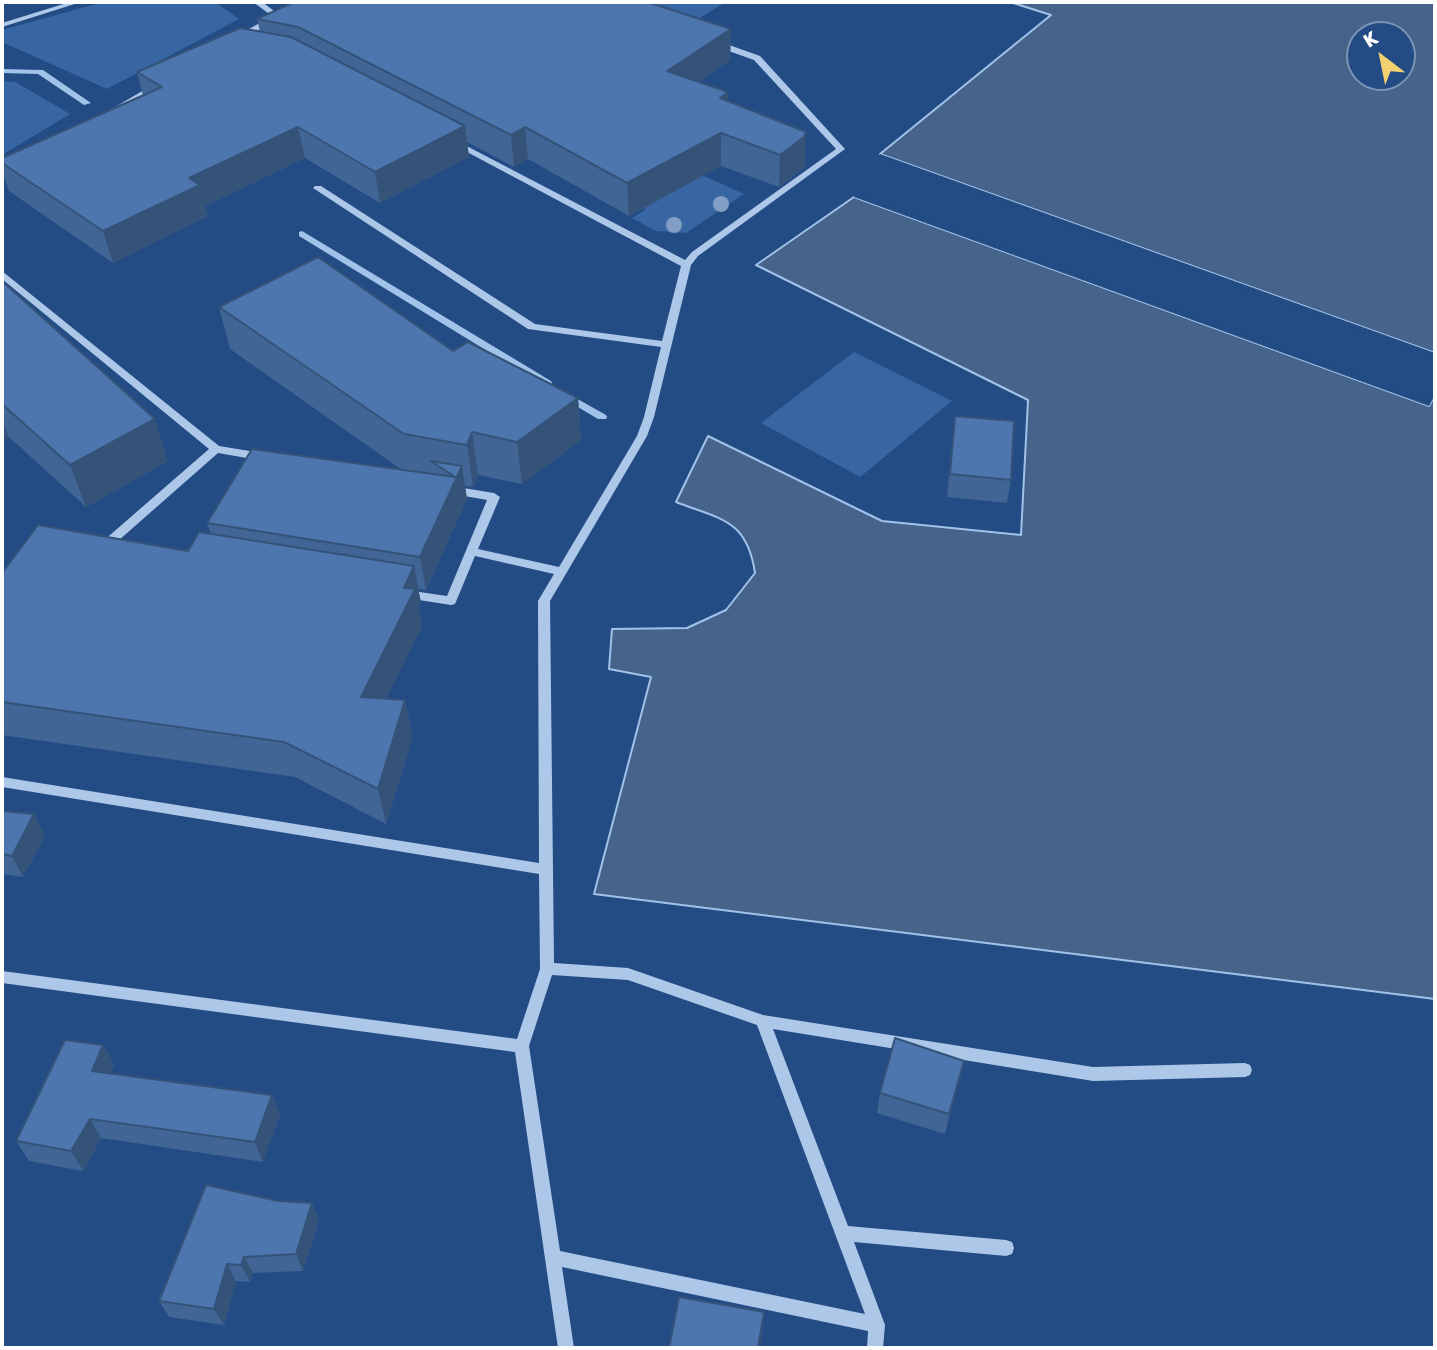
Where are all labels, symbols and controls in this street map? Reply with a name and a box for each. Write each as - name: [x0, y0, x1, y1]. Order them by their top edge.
- north arrow: [1346, 21, 1416, 91]
- text: K: [1359, 26, 1382, 53]

